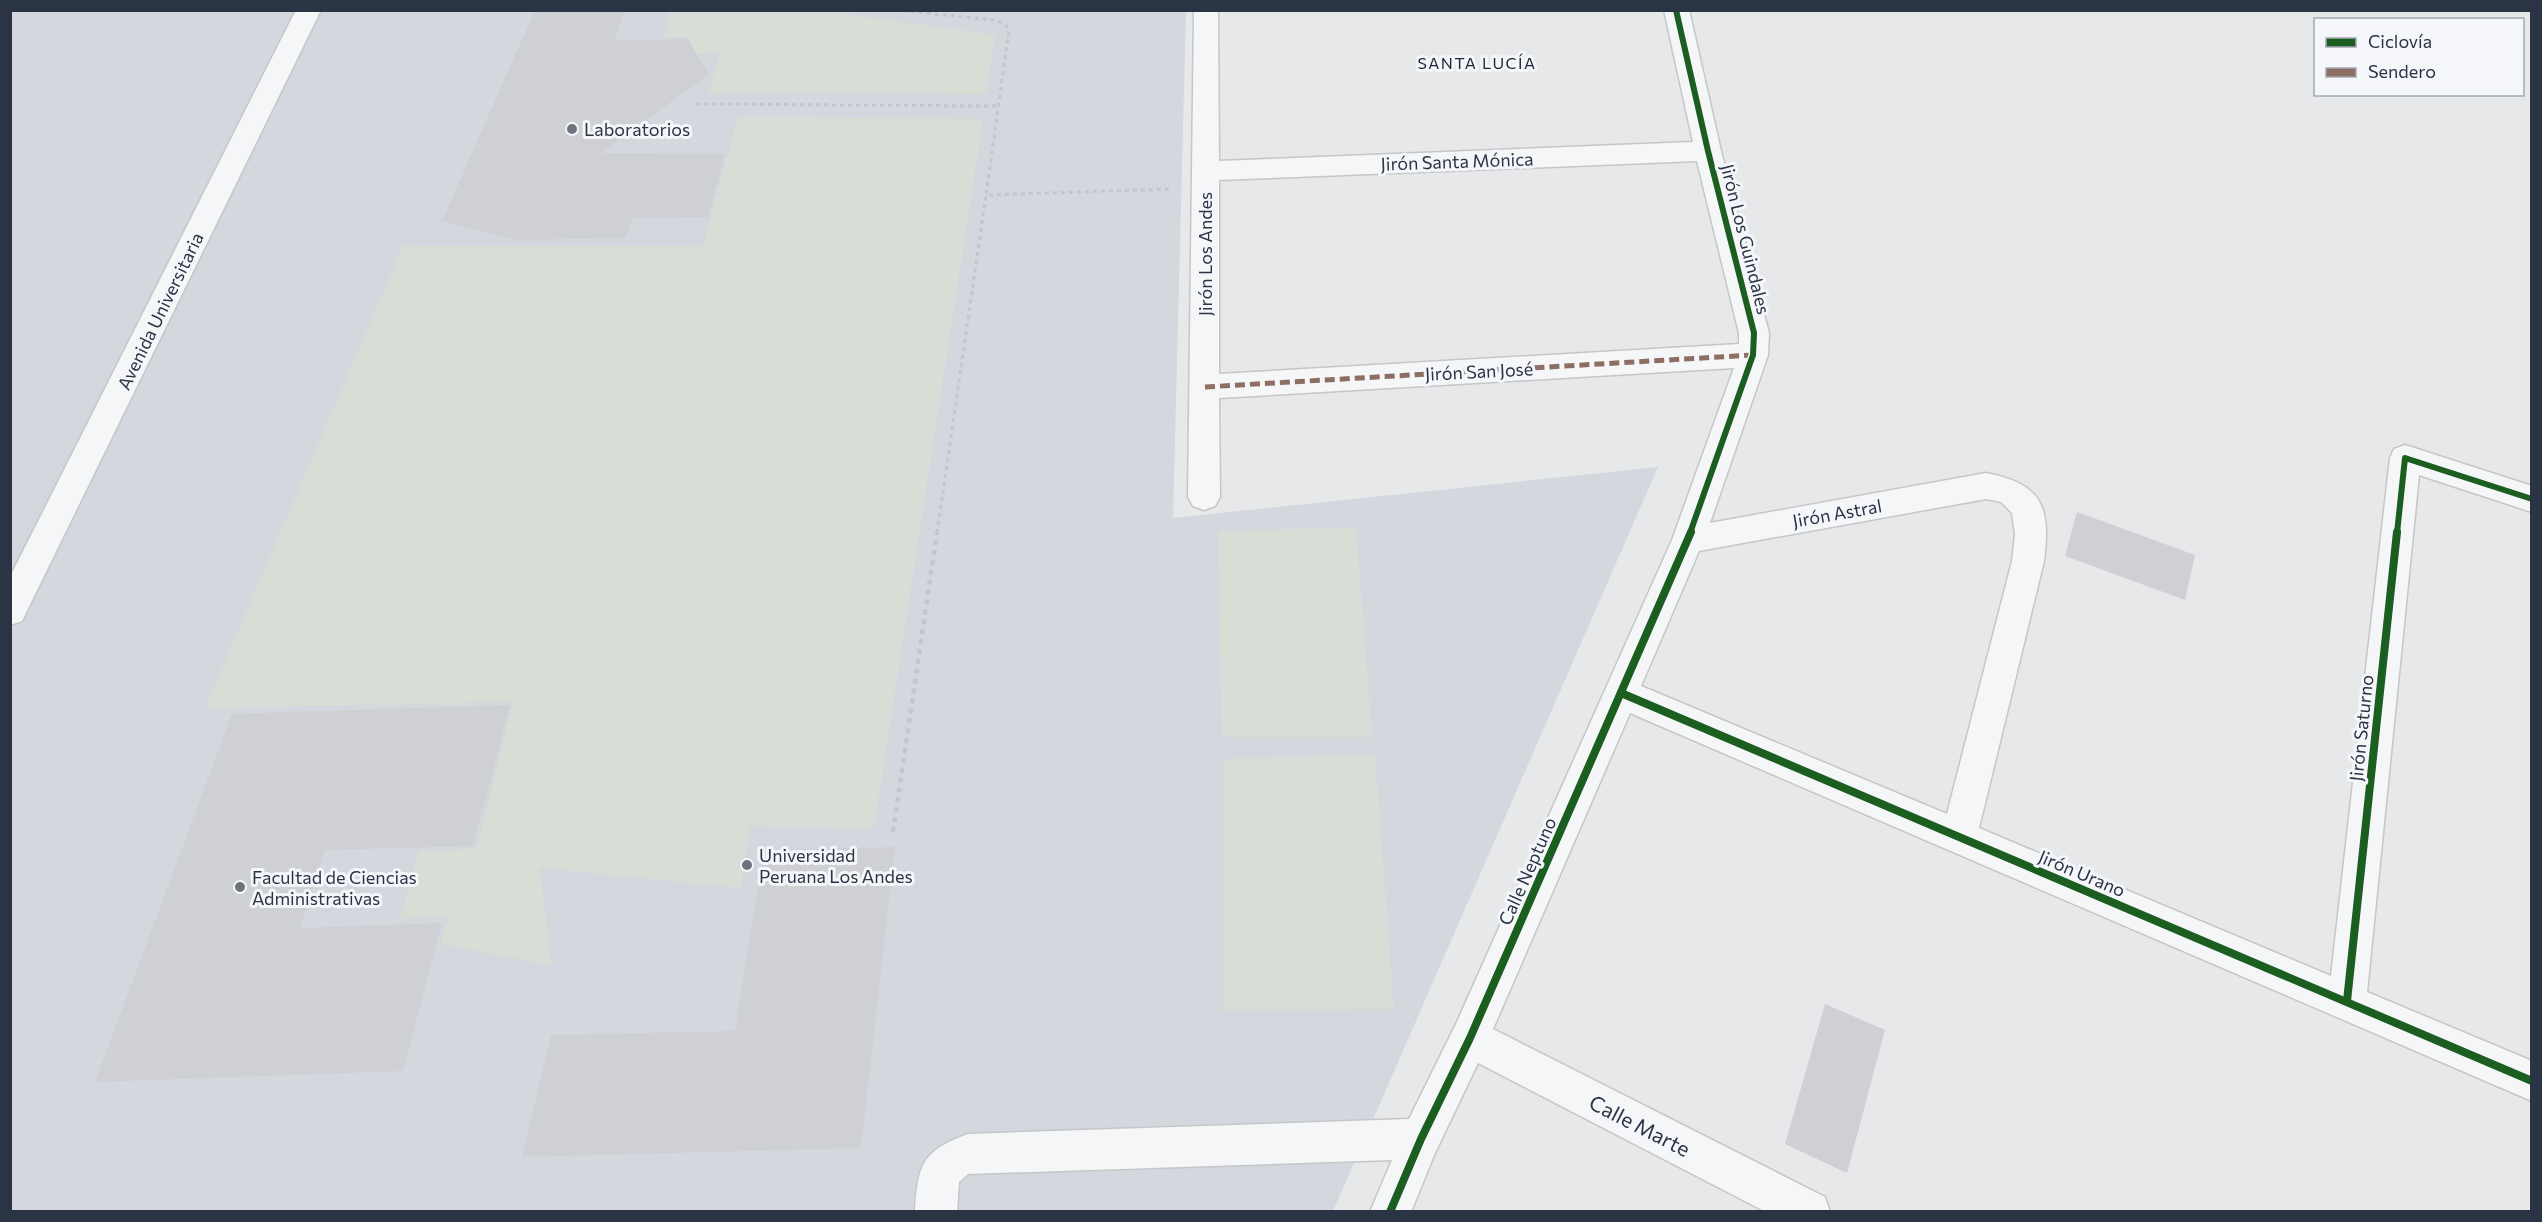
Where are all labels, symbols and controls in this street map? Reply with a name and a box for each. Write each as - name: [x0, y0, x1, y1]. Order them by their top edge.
- legend: [2314, 18, 2524, 96]
- text: Ciclovía: [2368, 30, 2432, 52]
- district label: SANTA LUCÍA: [1417, 53, 1537, 72]
- text: Sendero: [2368, 60, 2436, 82]
- place label: Laboratorios: [584, 118, 690, 140]
- marker: Laboratorios: [565, 122, 579, 136]
- street label: Jirón Santa Mónica: [1380, 147, 1534, 175]
- street label: Jirón Los Guindales: [1717, 162, 1775, 316]
- street label: Jirón Los Andes: [1194, 192, 1216, 316]
- street label: Avenida Universitaria: [112, 229, 208, 393]
- street label: Jirón San José: [1424, 357, 1534, 385]
- street label: Jirón Astral: [1791, 494, 1883, 532]
- street label: Jirón Saturno: [2344, 674, 2378, 782]
- street label: Calle Neptuno: [1493, 814, 1561, 928]
- place label: Universidad Peruana Los Andes: [759, 844, 913, 887]
- street label: Jirón Urano: [2035, 845, 2129, 901]
- marker: Universidad Peruana Los Andes: [740, 858, 754, 872]
- place label: Facultad de Ciencias Administrativas: [252, 866, 417, 909]
- marker: Facultad de Ciencias Administrativas: [233, 880, 247, 894]
- street label: Calle Marte: [1585, 1089, 1695, 1161]

